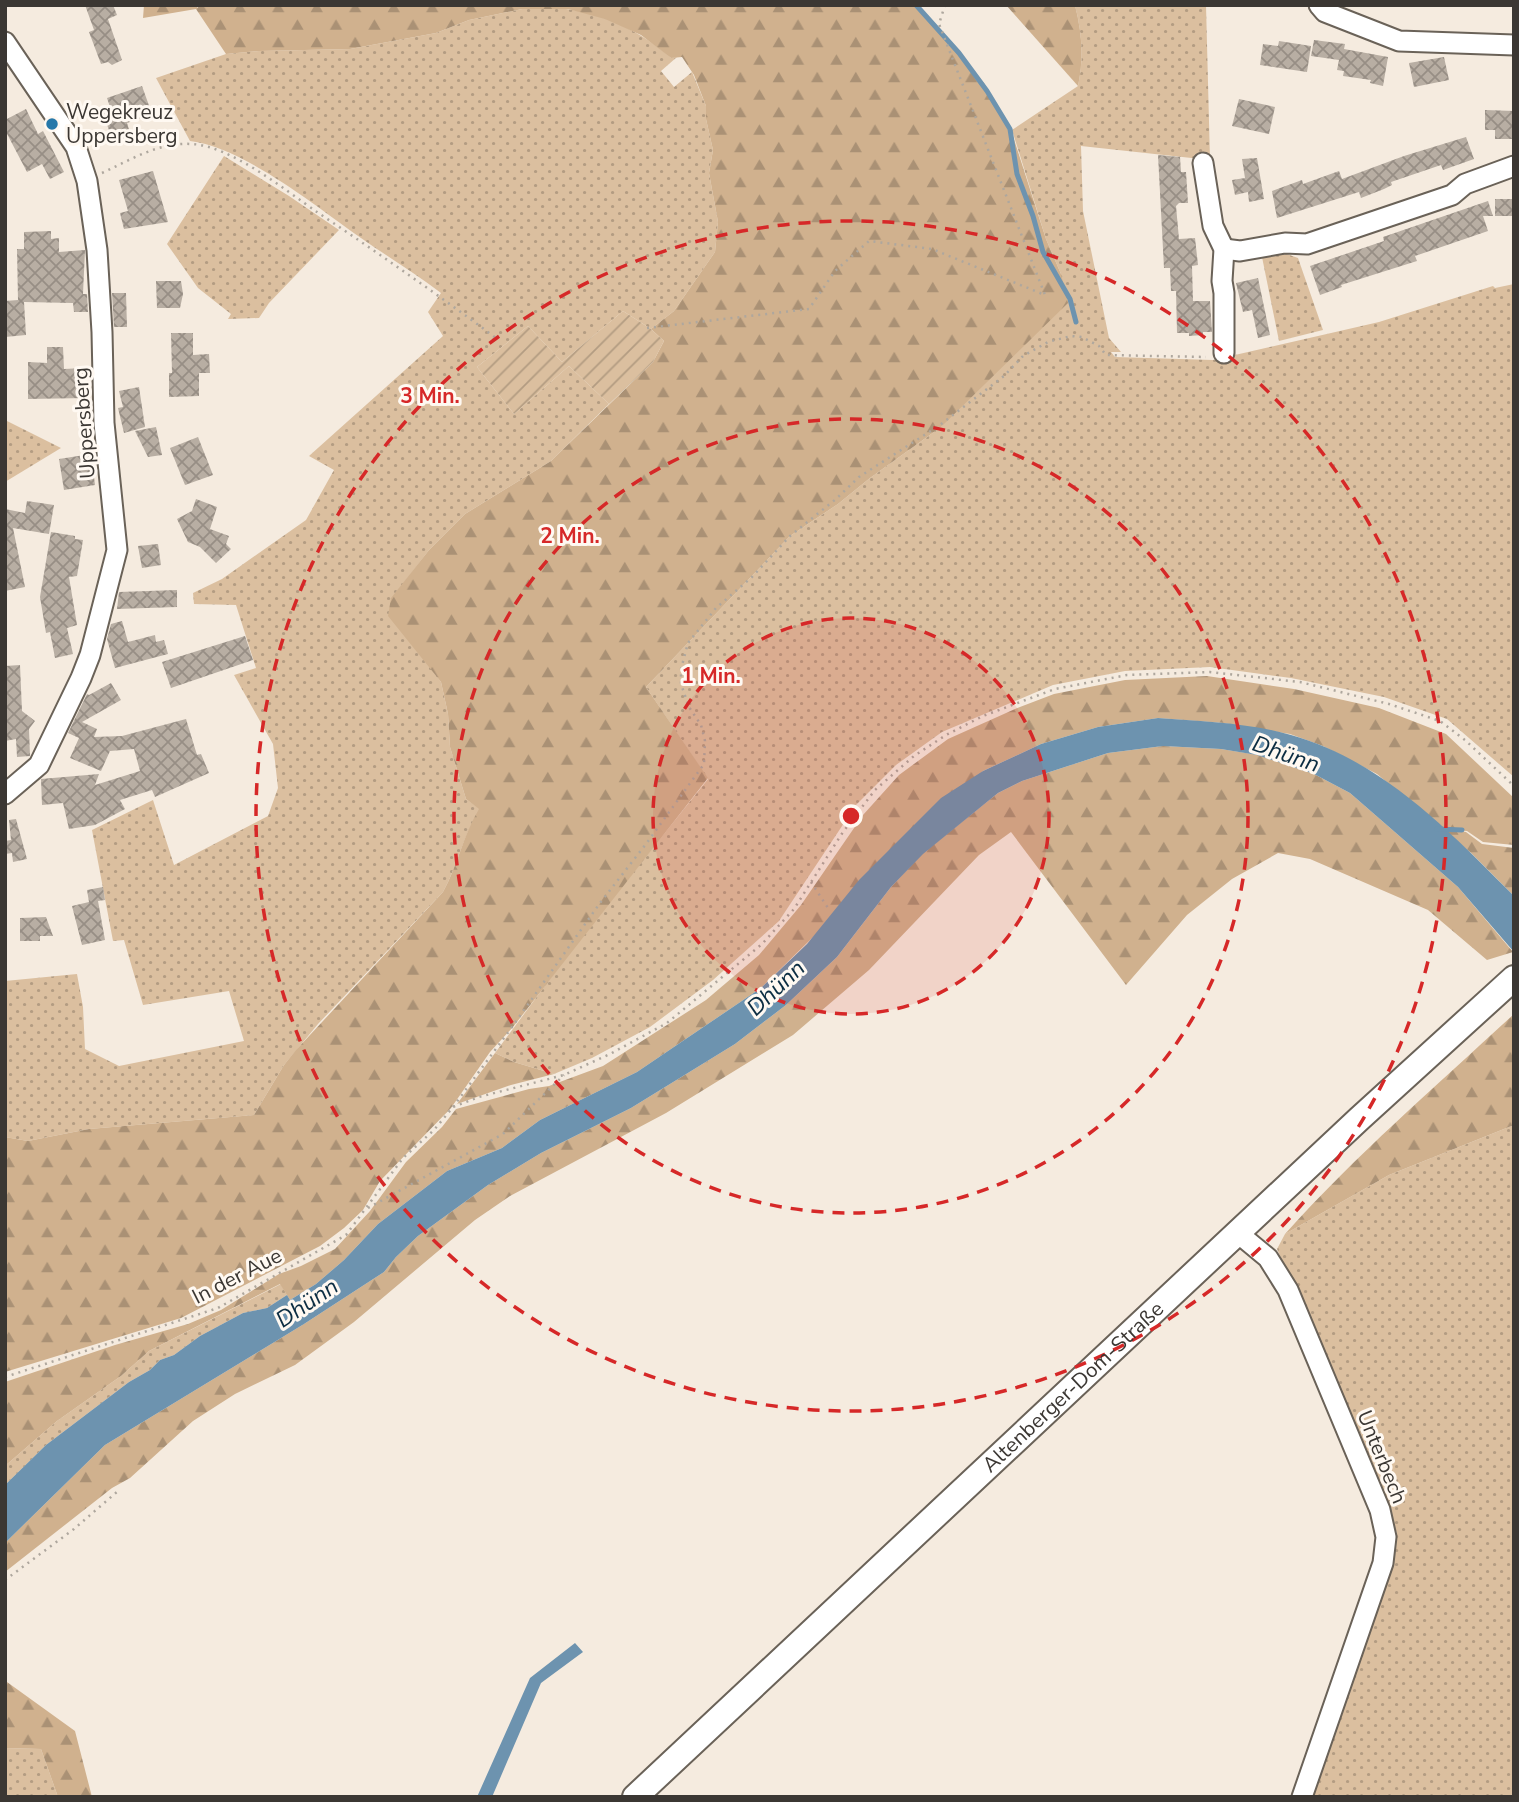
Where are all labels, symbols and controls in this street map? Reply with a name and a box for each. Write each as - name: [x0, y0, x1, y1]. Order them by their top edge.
- place label: Wegekreuz Uppersberg: [66, 98, 178, 150]
- marker: Wegekreuz Uppersberg: [44, 116, 60, 132]
- street label: Uppersberg: [66, 366, 102, 480]
- text: 3 Min.: [400, 382, 460, 410]
- text: 2 Min.: [540, 522, 600, 550]
- text: 1 Min.: [681, 662, 741, 690]
- water label: Dhünn: [1248, 728, 1324, 780]
- centre of rings: [839, 804, 863, 828]
- water label: Dhünn: [740, 953, 812, 1023]
- street label: In der Aue: [187, 1241, 287, 1311]
- water label: Dhünn: [270, 1271, 344, 1335]
- street label: Altenberger-Dom-Straße: [976, 1295, 1170, 1479]
- street label: Unterbech: [1351, 1406, 1413, 1508]

